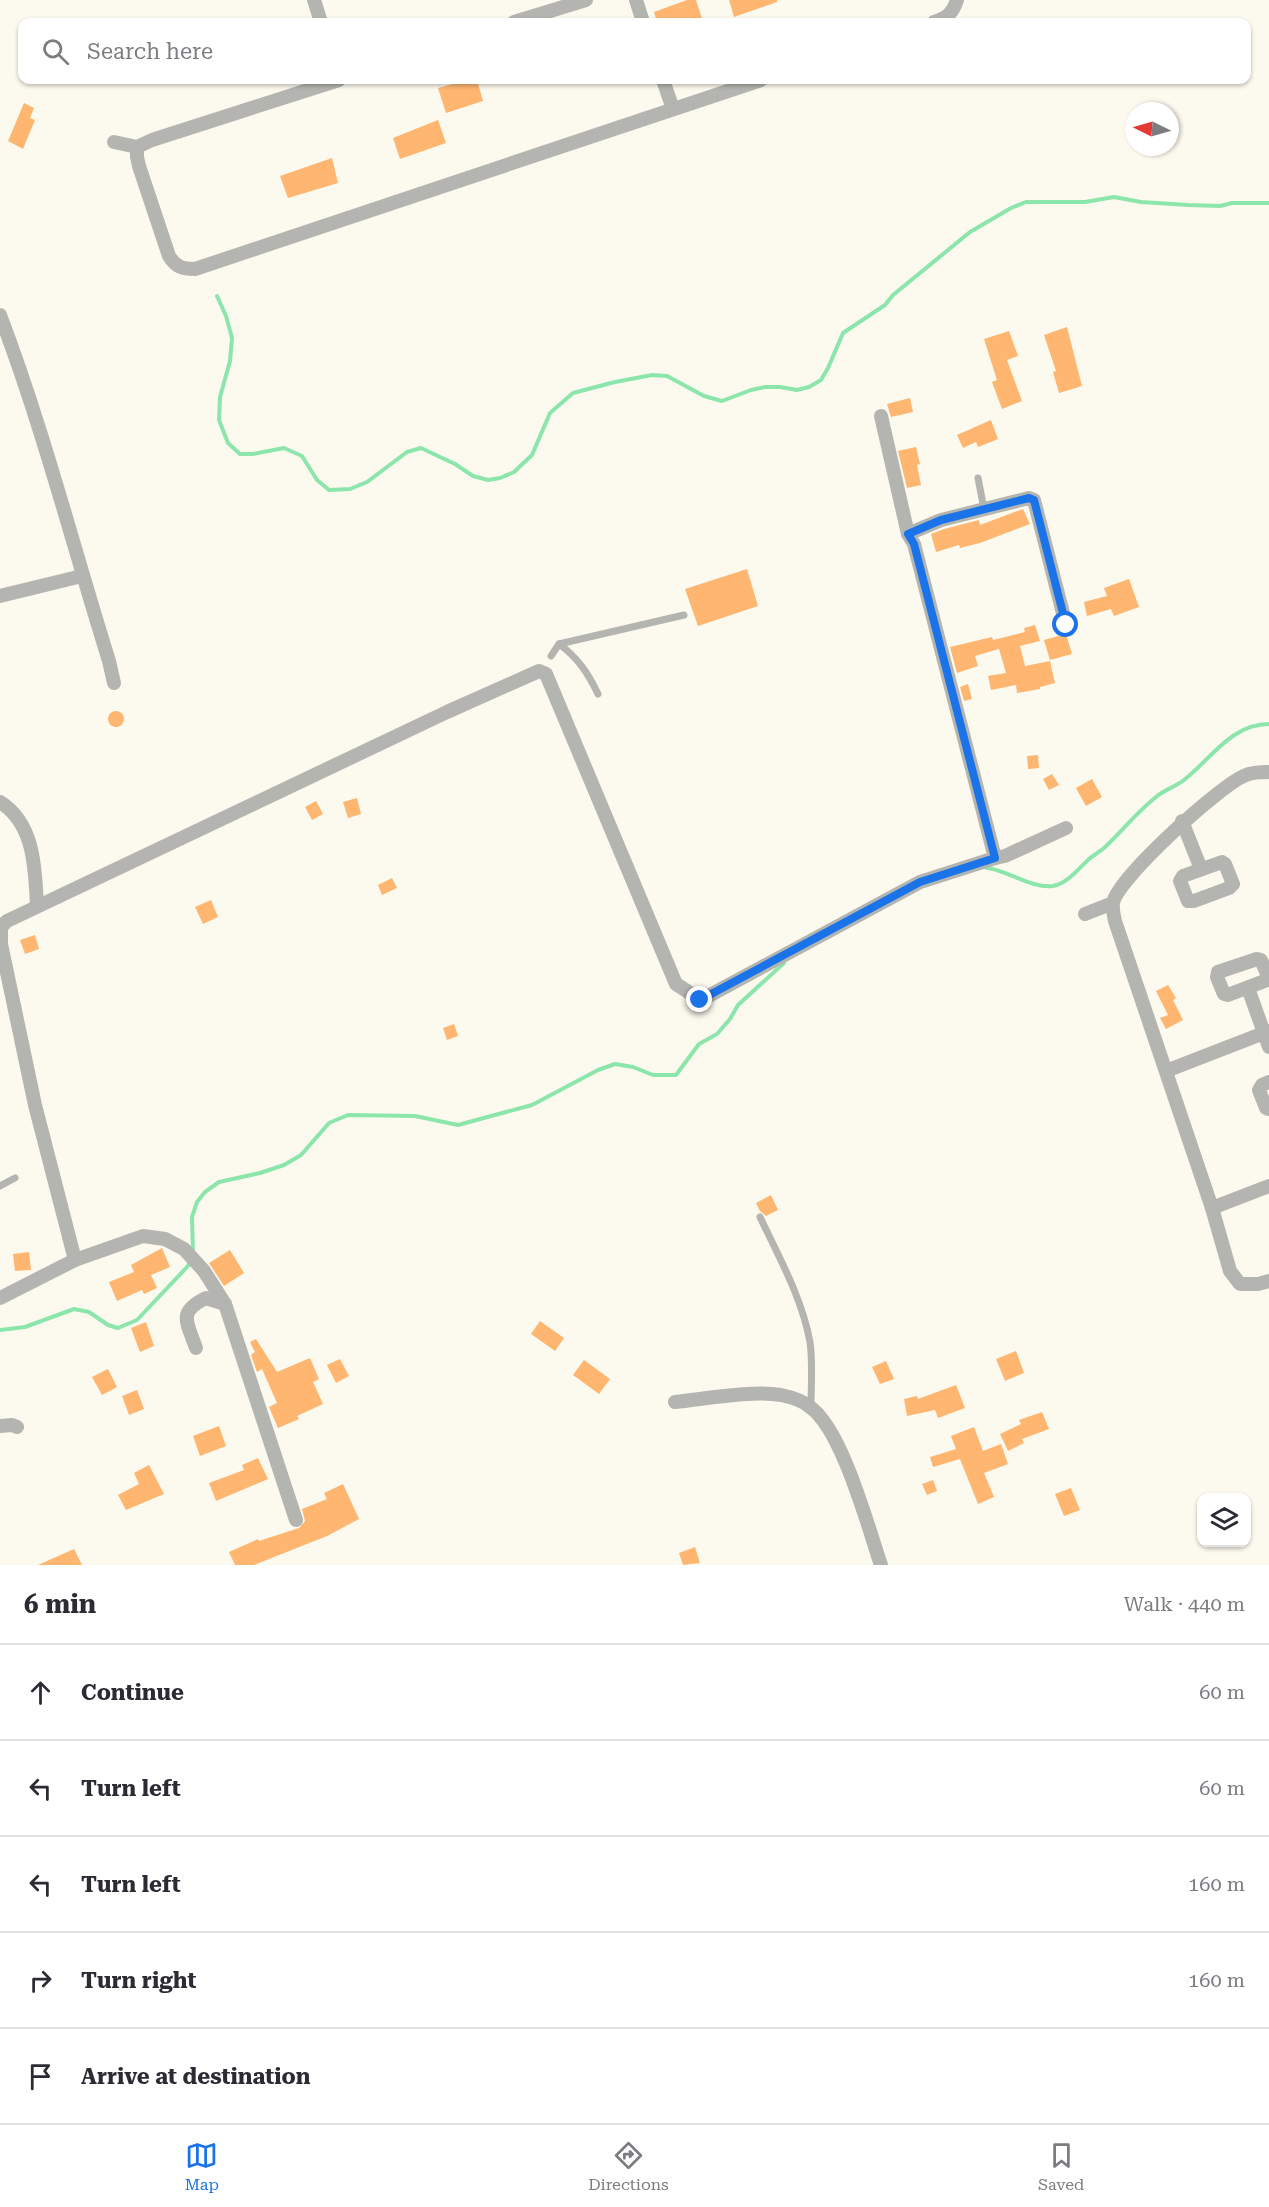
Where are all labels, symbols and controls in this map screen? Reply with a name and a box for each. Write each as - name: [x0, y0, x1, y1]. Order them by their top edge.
- search box: [18, 18, 1251, 84]
- icon: search: [39, 35, 72, 68]
- text: Search here: [87, 39, 213, 64]
- north arrow: [1125, 102, 1179, 156]
- route start: [1052, 611, 1078, 637]
- route end: [686, 986, 712, 1012]
- map controls: [1197, 1493, 1251, 1547]
- button: layers: [1197, 1493, 1251, 1547]
- text: 6 min: [24, 1589, 96, 1619]
- text: Walk · 440 m: [1124, 1592, 1245, 1616]
- icon: ahead: [24, 1676, 57, 1709]
- text: Continue: [81, 1680, 184, 1705]
- text: 60 m: [1199, 1680, 1245, 1704]
- icon: left: [24, 1772, 57, 1805]
- text: Turn left: [81, 1776, 181, 1801]
- text: 60 m: [1199, 1776, 1245, 1800]
- icon: left: [24, 1868, 57, 1901]
- text: Turn left: [81, 1872, 181, 1897]
- text: 160 m: [1188, 1872, 1245, 1896]
- icon: right: [24, 1964, 57, 1997]
- text: Turn right: [81, 1968, 196, 1993]
- text: 160 m: [1188, 1968, 1245, 1992]
- icon: arrive: [24, 2060, 57, 2093]
- text: Arrive at destination: [81, 2064, 310, 2089]
- tab: Map: [185, 2139, 219, 2194]
- tab: Directions: [588, 2139, 669, 2194]
- tab: Saved: [1038, 2139, 1084, 2194]

